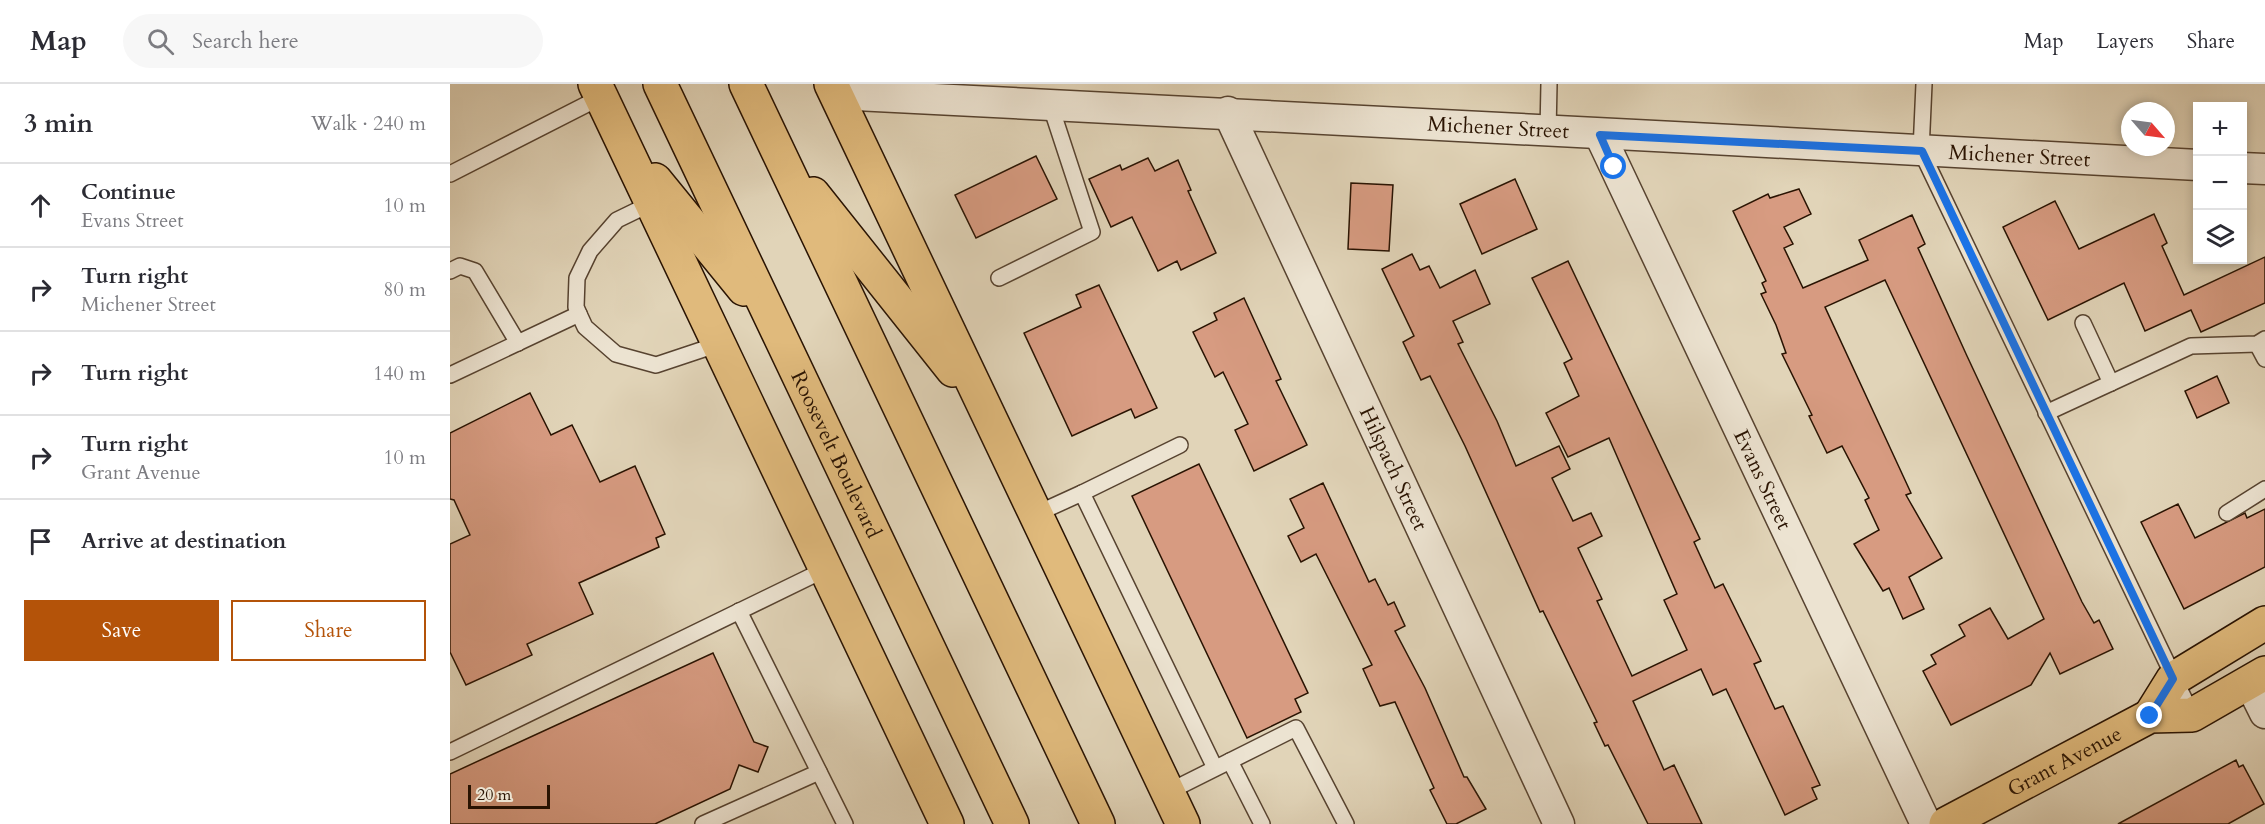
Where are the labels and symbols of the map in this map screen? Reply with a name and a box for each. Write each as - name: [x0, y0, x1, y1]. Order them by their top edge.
- north arrow: [2121, 102, 2175, 156]
- street label: Michener Street: [1427, 110, 1570, 146]
- street label: Michener Street: [1948, 138, 2091, 174]
- route start: [1600, 153, 1626, 179]
- street label: Roosevelt Boulevard: [783, 366, 888, 543]
- street label: Hilspach Street: [1352, 402, 1435, 536]
- street label: Evans Street: [1726, 425, 1799, 535]
- route end: [2136, 702, 2162, 728]
- street label: Grant Avenue: [2002, 720, 2127, 804]
- scale bar: [468, 782, 550, 810]

